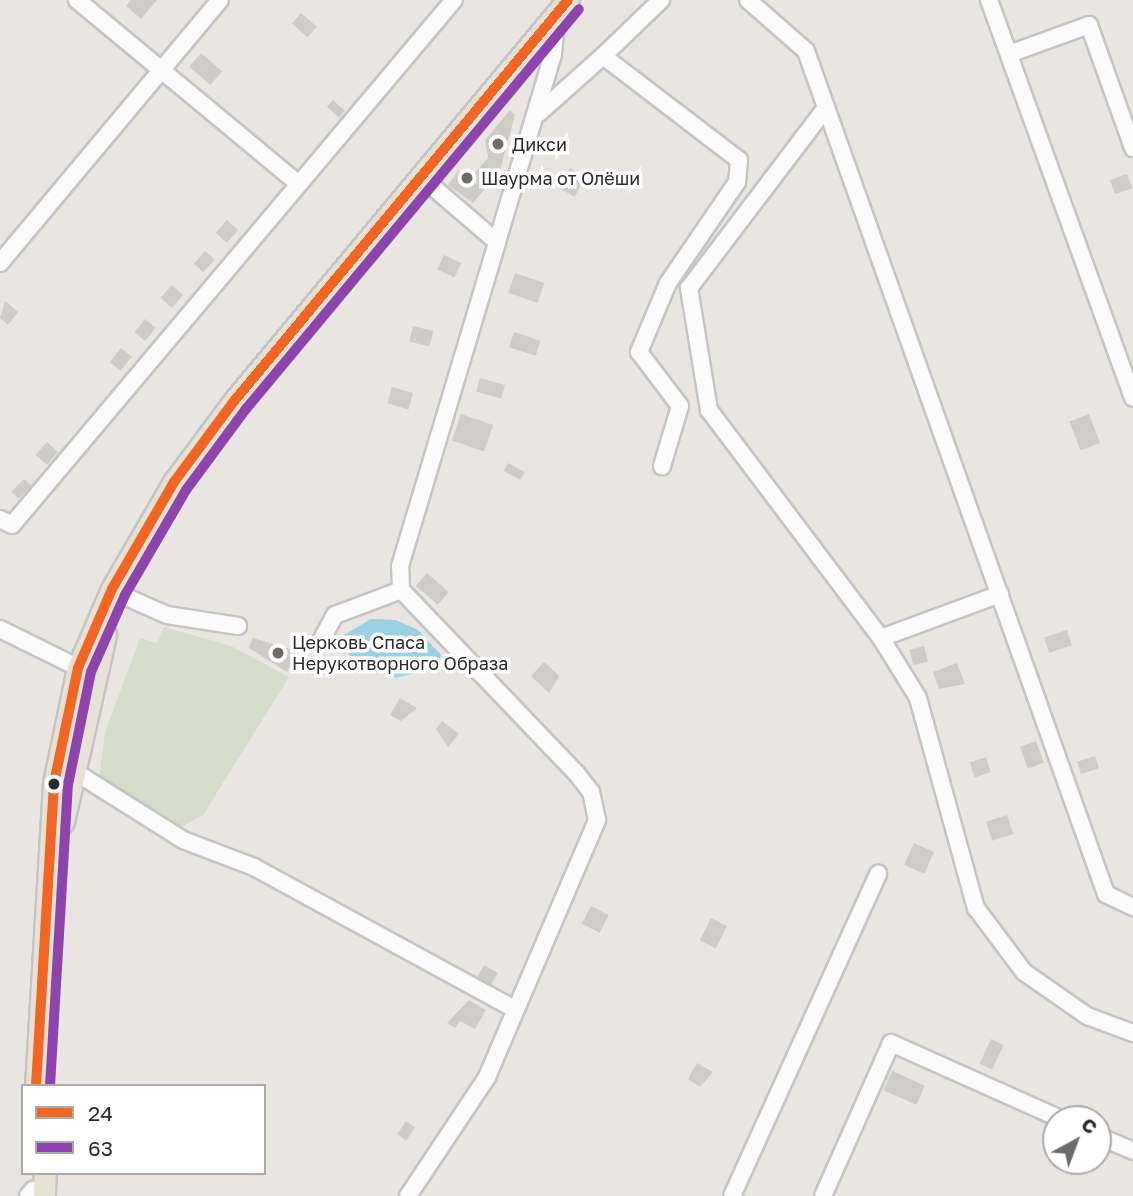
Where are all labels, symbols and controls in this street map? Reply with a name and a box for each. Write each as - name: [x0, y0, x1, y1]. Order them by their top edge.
- place label: Дикси: [512, 133, 567, 155]
- marker: Дикси: [490, 136, 506, 152]
- place label: Шаурма от Олёши: [481, 167, 640, 189]
- marker: Шаурма от Олёши: [459, 170, 475, 186]
- place label: Церковь Спаса Нерукотворного Образа: [292, 632, 508, 674]
- marker: Церковь Спаса Нерукотворного Образа: [270, 645, 286, 661]
- unlabelled marker: [47, 777, 61, 791]
- legend: [21, 1084, 266, 1175]
- text: 24: [88, 1100, 113, 1126]
- north arrow: [1042, 1105, 1112, 1175]
- text: С: [1077, 1112, 1102, 1138]
- text: 63: [88, 1135, 113, 1161]

